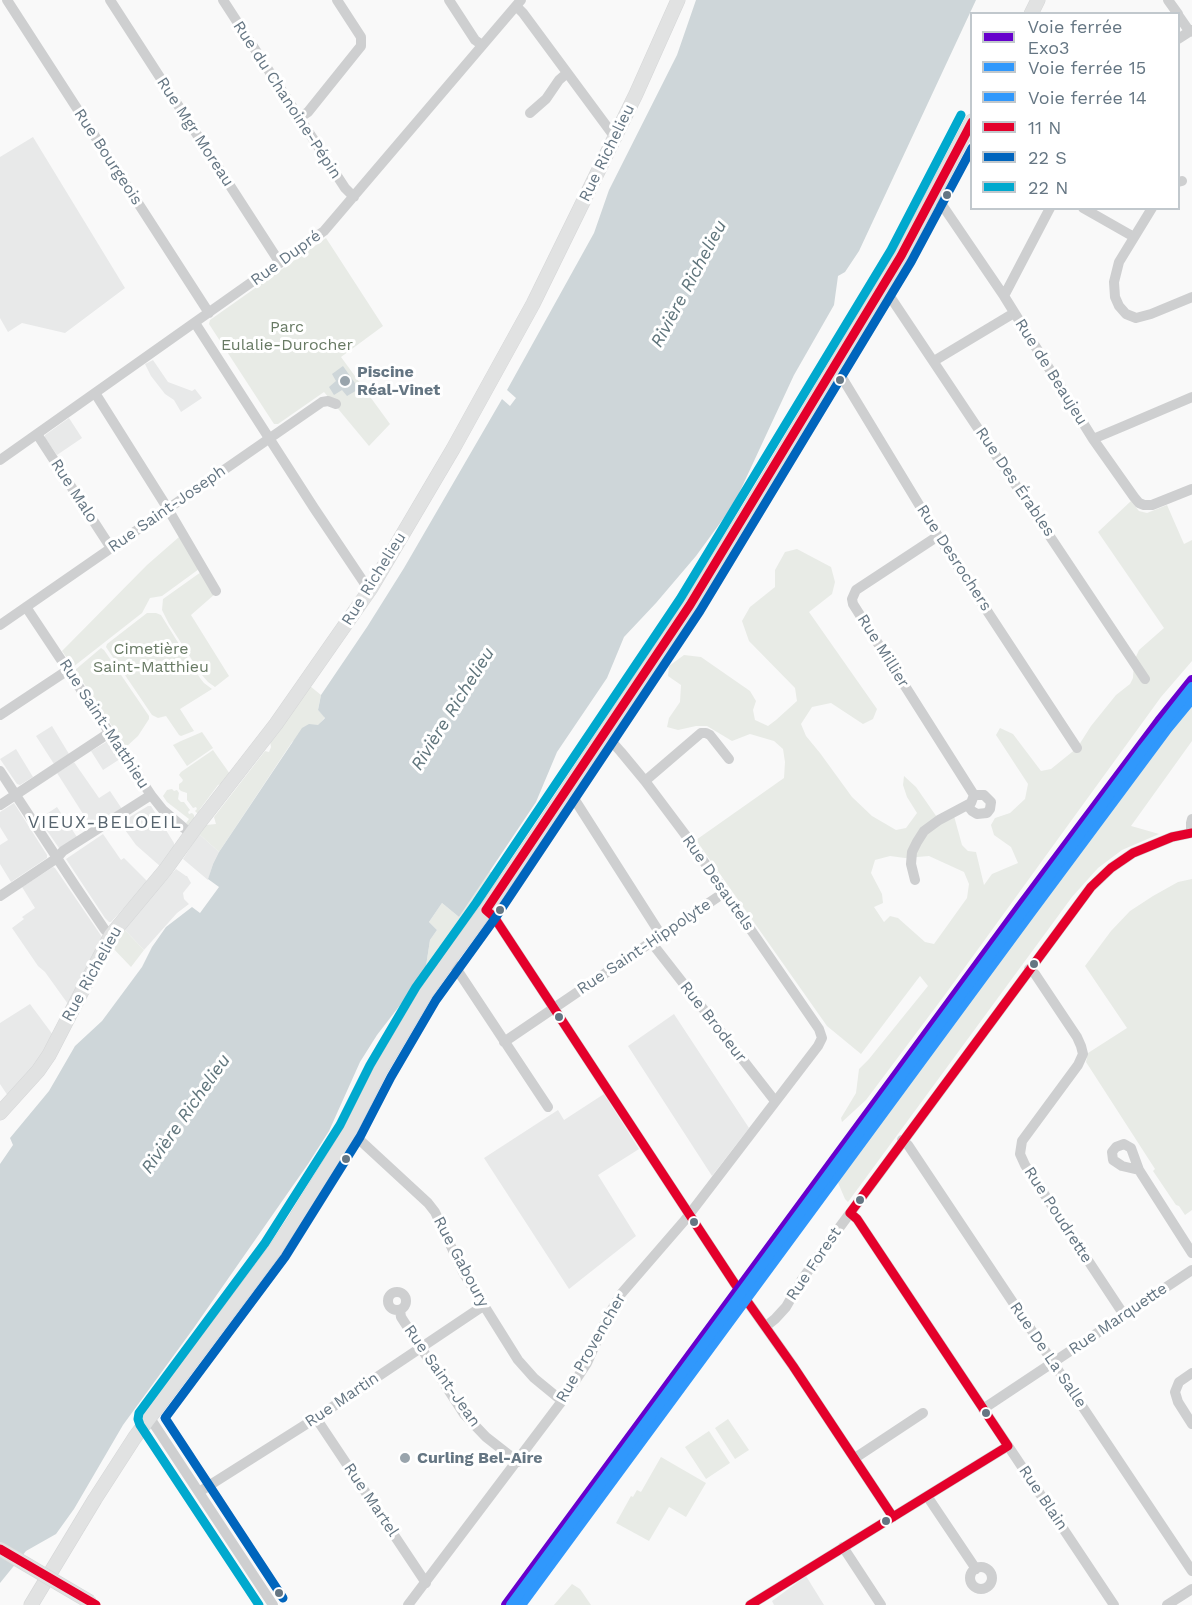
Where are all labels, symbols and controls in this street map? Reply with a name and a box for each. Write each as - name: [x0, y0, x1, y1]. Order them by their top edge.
- legend: [970, 12, 1180, 210]
- text: Voie ferrée Exo3: [1027, 16, 1122, 58]
- street label: Rue du Chanoine-Pépin: [229, 17, 345, 183]
- text: Voie ferrée 15: [1028, 57, 1146, 78]
- street label: Rue Mgr Moreau: [152, 74, 238, 190]
- text: Voie ferrée 14: [1028, 87, 1147, 108]
- street label: Rue Richelieu: [575, 101, 639, 205]
- street label: Rue Bourgeois: [70, 105, 146, 209]
- text: 11 N: [1028, 117, 1061, 138]
- text: 22 S: [1028, 147, 1067, 168]
- text: 22 N: [1028, 177, 1068, 198]
- unlabelled marker: [941, 189, 953, 201]
- water label: Rivière Richelieu: [646, 217, 732, 351]
- street label: Rue Dupré: [247, 226, 325, 290]
- street label: Rue de Beaujeu: [1011, 315, 1091, 429]
- park label: Parc Eulalie-Durocher: [221, 317, 353, 355]
- place label: Piscine Réal-Vinet: [357, 362, 440, 400]
- marker: Piscine Réal-Vinet: [338, 374, 352, 388]
- unlabelled marker: [834, 374, 846, 386]
- street label: Rue Des Érables: [971, 424, 1059, 540]
- street label: Rue Malo: [46, 456, 102, 526]
- street label: Rue Saint-Joseph: [105, 461, 229, 557]
- street label: Rue Desrochers: [913, 501, 995, 615]
- street label: Rue Richelieu: [338, 529, 410, 629]
- street label: Rue Millier: [853, 611, 913, 691]
- park label: Cimetière Saint-Matthieu: [93, 639, 209, 677]
- water label: Rivière Richelieu: [407, 644, 499, 774]
- street label: Rue Saint-Matthieu: [55, 656, 153, 792]
- district label: VIEUX-BELOEIL: [28, 812, 182, 834]
- street label: Rue Desautels: [678, 831, 758, 935]
- street label: Rue Saint-Hippolyte: [573, 895, 715, 999]
- unlabelled marker: [494, 904, 506, 916]
- street label: Rue Richelieu: [58, 923, 126, 1025]
- unlabelled marker: [1028, 958, 1040, 970]
- street label: Rue Brodeur: [676, 978, 750, 1066]
- unlabelled marker: [553, 1011, 565, 1023]
- water label: Rivière Richelieu: [137, 1050, 235, 1178]
- unlabelled marker: [340, 1153, 352, 1165]
- street label: Rue Poudrette: [1020, 1163, 1096, 1267]
- unlabelled marker: [854, 1194, 866, 1206]
- street label: Rue Gaboury: [429, 1213, 493, 1311]
- unlabelled marker: [688, 1216, 700, 1228]
- street label: Rue Forest: [783, 1224, 845, 1304]
- street label: Rue Marquette: [1065, 1279, 1171, 1359]
- street label: Rue Provencher: [552, 1290, 630, 1406]
- street label: Rue De La Salle: [1006, 1298, 1090, 1412]
- street label: Rue Saint-Jean: [400, 1321, 484, 1431]
- street label: Rue Martin: [302, 1368, 382, 1432]
- unlabelled marker: [980, 1407, 992, 1419]
- place label: Curling Bel-Aire: [417, 1448, 542, 1468]
- marker: Curling Bel-Aire: [398, 1451, 412, 1465]
- street label: Rue Martel: [339, 1460, 403, 1540]
- street label: Rue Blain: [1014, 1462, 1072, 1534]
- unlabelled marker: [880, 1515, 892, 1527]
- unlabelled marker: [273, 1587, 285, 1599]

